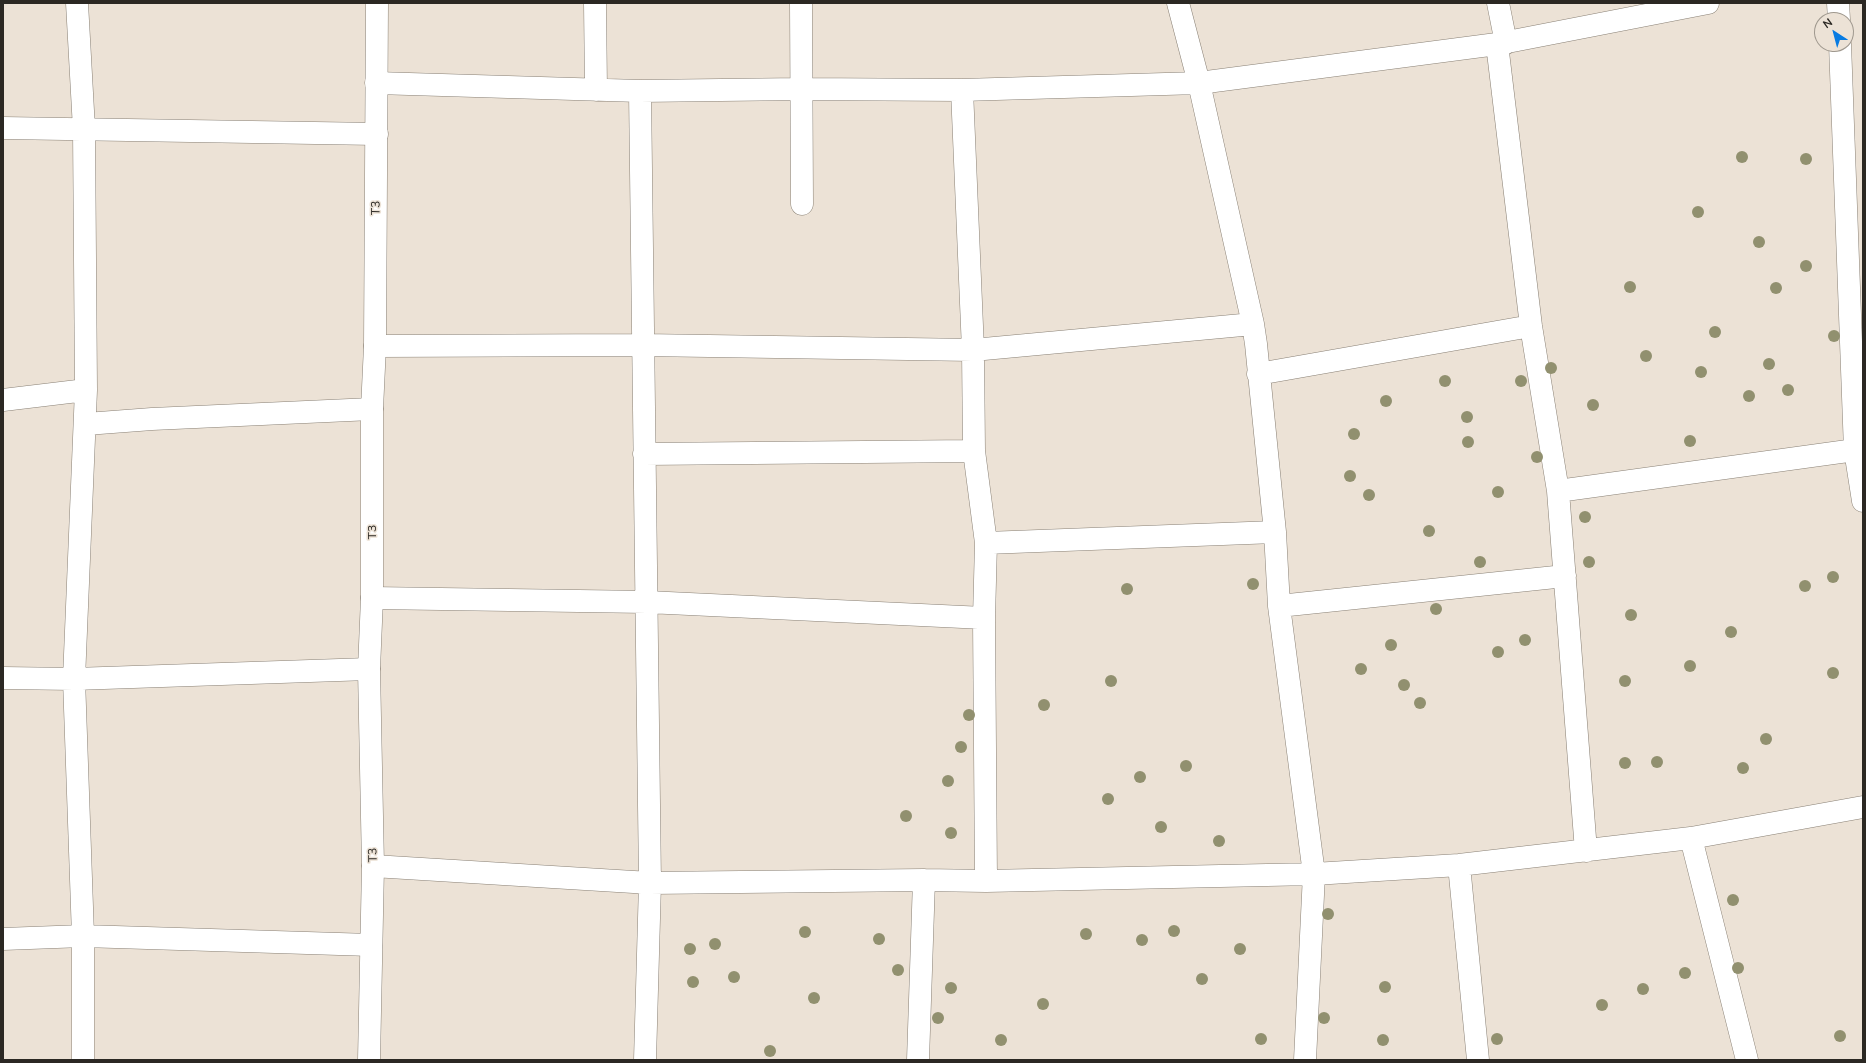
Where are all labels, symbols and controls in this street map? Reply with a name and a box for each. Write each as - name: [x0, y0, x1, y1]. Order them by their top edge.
- north arrow: [1814, 12, 1854, 52]
- text: N: [1820, 15, 1835, 31]
- street label: T3: [369, 201, 383, 215]
- street label: T3: [365, 525, 379, 539]
- street label: T3: [366, 848, 380, 862]

